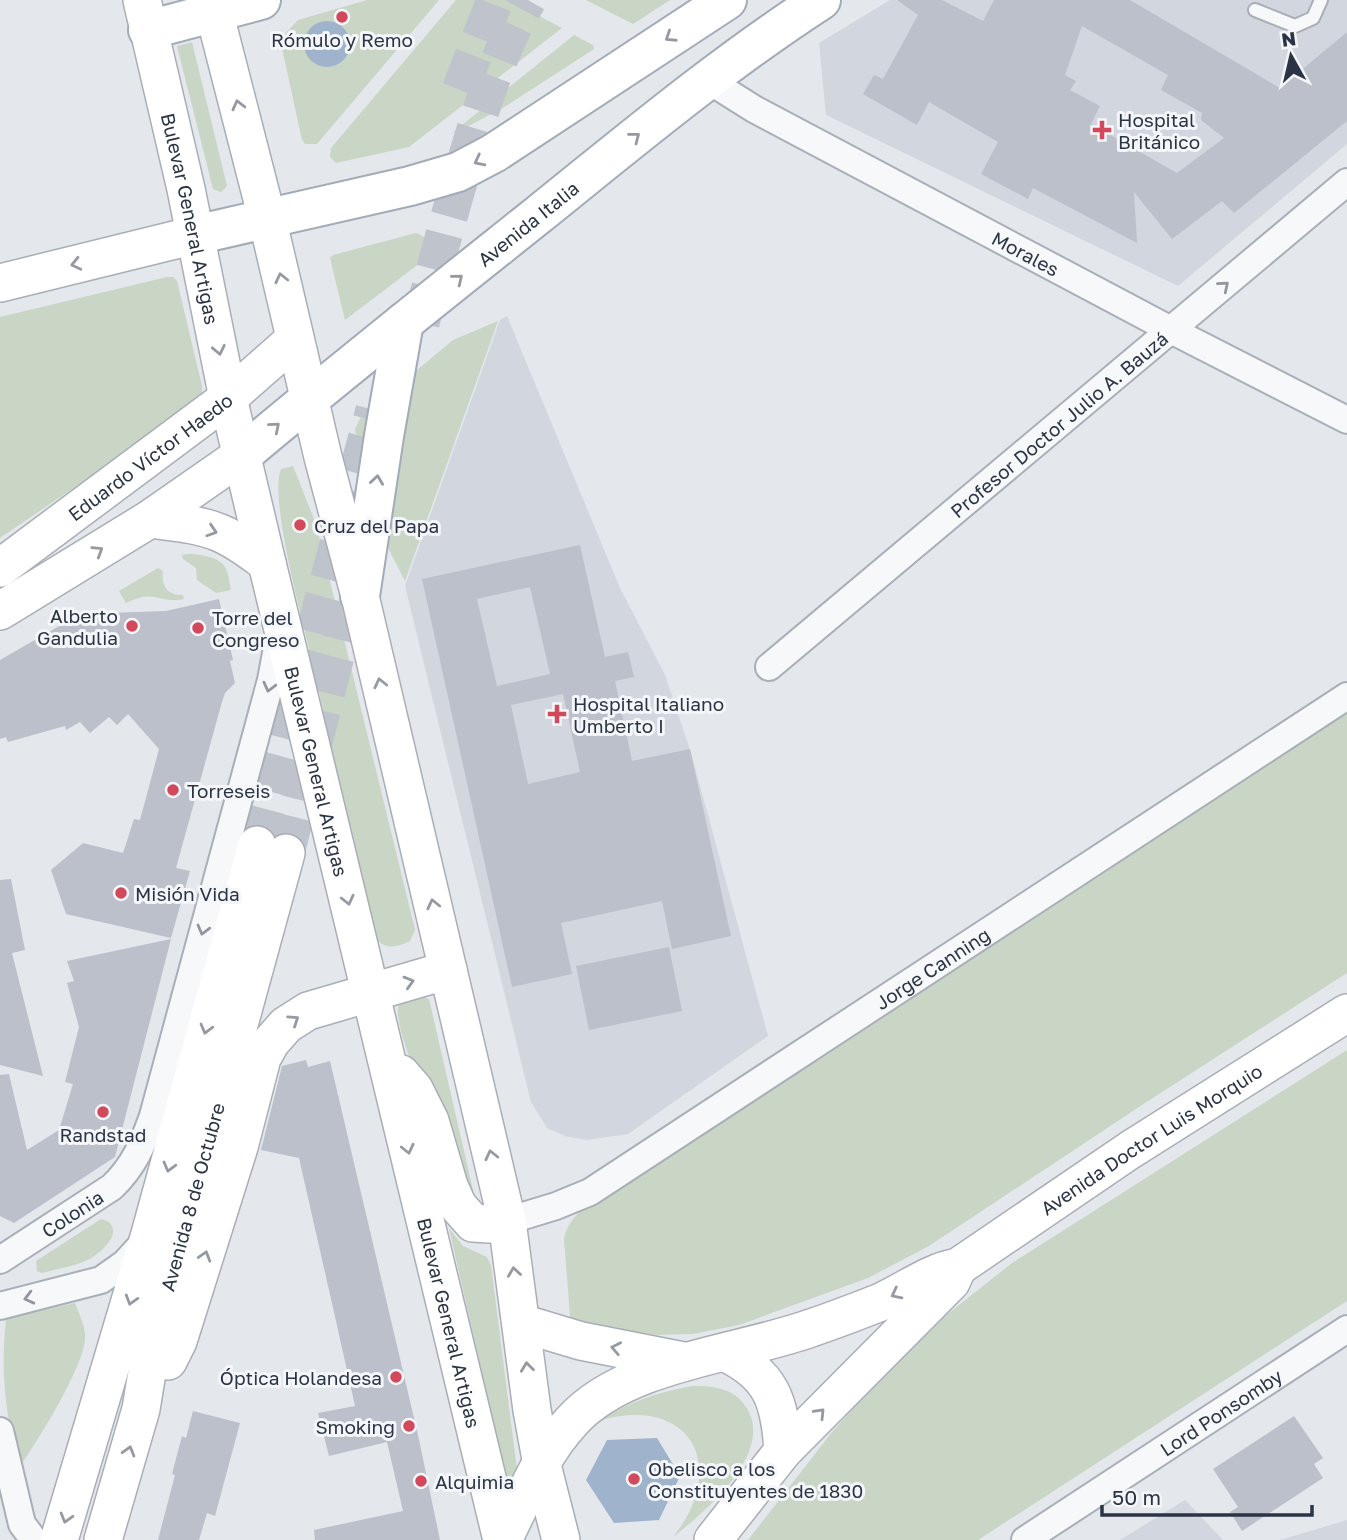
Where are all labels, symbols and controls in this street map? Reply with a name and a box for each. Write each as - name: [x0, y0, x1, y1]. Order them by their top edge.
- marker: Rómulo y Remo: [334, 9, 350, 25]
- north arrow: [1256, 21, 1326, 91]
- text: N: [1280, 26, 1297, 51]
- place label: Rómulo y Remo: [271, 28, 413, 51]
- one-way arrow: [665, 29, 678, 42]
- one-way arrow: [232, 99, 246, 111]
- place label: Hospital Británico: [1118, 108, 1200, 153]
- street label: Bulevar General Artigas: [157, 111, 224, 326]
- marker: Hospital Británico: [1092, 120, 1112, 140]
- one-way arrow: [627, 133, 640, 145]
- one-way arrow: [474, 152, 486, 166]
- street label: Avenida Italia: [473, 176, 583, 270]
- street label: Morales: [988, 226, 1063, 280]
- one-way arrow: [70, 256, 82, 270]
- one-way arrow: [274, 273, 289, 285]
- one-way arrow: [450, 275, 462, 288]
- one-way arrow: [1215, 282, 1228, 294]
- street label: Profesor Doctor Julio A. Bauzá: [945, 326, 1172, 522]
- one-way arrow: [211, 344, 226, 356]
- street label: Eduardo Víctor Haedo: [63, 387, 237, 525]
- one-way arrow: [267, 423, 280, 435]
- one-way arrow: [370, 475, 385, 486]
- place label: Cruz del Papa: [314, 514, 439, 537]
- marker: Cruz del Papa: [292, 517, 308, 533]
- one-way arrow: [205, 523, 218, 537]
- one-way arrow: [90, 547, 103, 560]
- place label: Alberto Gandulia: [37, 604, 118, 649]
- place label: Torre del Congreso: [212, 606, 299, 651]
- marker: Alberto Gandulia: [124, 618, 140, 634]
- marker: Torre del Congreso: [190, 620, 206, 636]
- street label: Bulevar General Artigas: [281, 664, 353, 879]
- one-way arrow: [374, 677, 388, 689]
- one-way arrow: [263, 681, 277, 693]
- place label: Hospital Italiano Umberto I: [573, 692, 724, 737]
- marker: Hospital Italiano Umberto I: [547, 704, 567, 724]
- place label: Torreseis: [187, 779, 270, 802]
- marker: Torreseis: [165, 782, 181, 798]
- place label: Misión Vida: [135, 882, 240, 905]
- marker: Misión Vida: [113, 885, 129, 901]
- one-way arrow: [340, 894, 354, 906]
- one-way arrow: [426, 898, 441, 910]
- street label: Jorge Canning: [871, 922, 994, 1014]
- one-way arrow: [197, 924, 211, 936]
- one-way arrow: [403, 975, 415, 990]
- one-way arrow: [286, 1016, 299, 1029]
- one-way arrow: [200, 1023, 215, 1035]
- street label: Avenida Doctor Luis Morquio: [1036, 1058, 1266, 1219]
- street label: Avenida 8 de Octubre: [155, 1100, 229, 1293]
- marker: Randstad: [95, 1104, 111, 1120]
- place label: Randstad: [60, 1123, 146, 1146]
- one-way arrow: [400, 1143, 414, 1155]
- one-way arrow: [485, 1149, 499, 1161]
- one-way arrow: [163, 1160, 177, 1172]
- street label: Colonia: [37, 1185, 107, 1242]
- street label: Bulevar General Artigas: [413, 1215, 486, 1430]
- one-way arrow: [197, 1250, 211, 1263]
- one-way arrow: [507, 1266, 522, 1278]
- one-way arrow: [891, 1286, 903, 1300]
- one-way arrow: [23, 1290, 35, 1304]
- one-way arrow: [124, 1293, 139, 1305]
- one-way arrow: [610, 1341, 622, 1356]
- one-way arrow: [519, 1361, 534, 1373]
- street label: Lord Ponsomby: [1155, 1363, 1286, 1460]
- place label: Óptica Holandesa: [220, 1366, 382, 1389]
- marker: Óptica Holandesa: [388, 1369, 404, 1385]
- one-way arrow: [812, 1408, 825, 1421]
- place label: Smoking: [315, 1415, 395, 1438]
- marker: Smoking: [401, 1418, 417, 1434]
- one-way arrow: [121, 1445, 136, 1457]
- place label: Obelisco a los Constituyentes de 1830: [648, 1457, 863, 1502]
- place label: Alquimia: [435, 1470, 514, 1493]
- marker: Obelisco a los Constituyentes de 1830: [626, 1471, 642, 1487]
- marker: Alquimia: [413, 1473, 429, 1489]
- scale bar: [1102, 1474, 1312, 1518]
- text: 50 m: [1112, 1484, 1161, 1510]
- one-way arrow: [59, 1511, 74, 1523]

